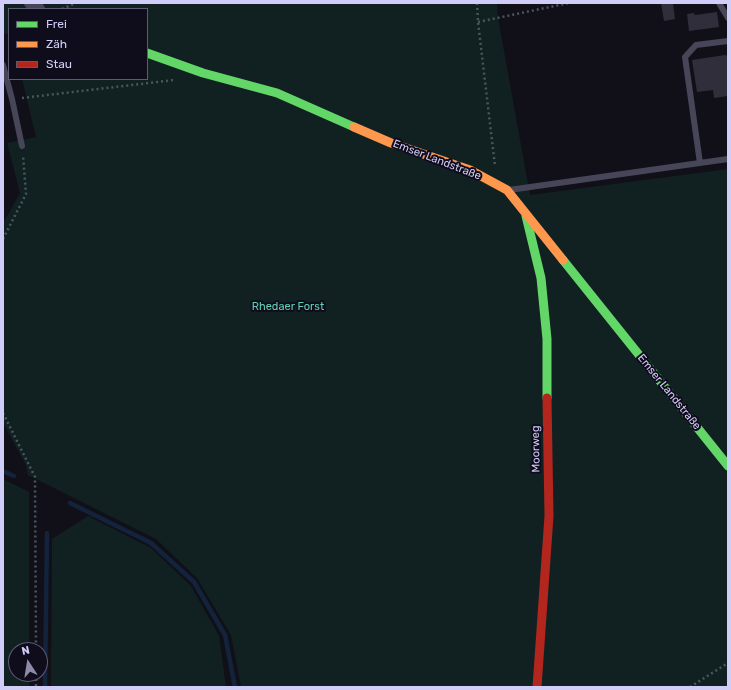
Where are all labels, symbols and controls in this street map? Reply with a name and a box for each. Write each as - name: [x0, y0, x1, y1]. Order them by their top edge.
- legend: [8, 8, 148, 80]
- text: Frei: [46, 17, 67, 31]
- text: Zäh: [46, 37, 67, 51]
- text: Stau: [46, 57, 72, 71]
- street label: Emser Landstraße: [391, 137, 483, 183]
- park label: Rhedaer Forst: [252, 300, 324, 314]
- street label: Emser Landstraße: [635, 352, 703, 432]
- street label: Moorweg: [529, 425, 543, 473]
- north arrow: [8, 642, 48, 682]
- text: N: [20, 644, 31, 658]

